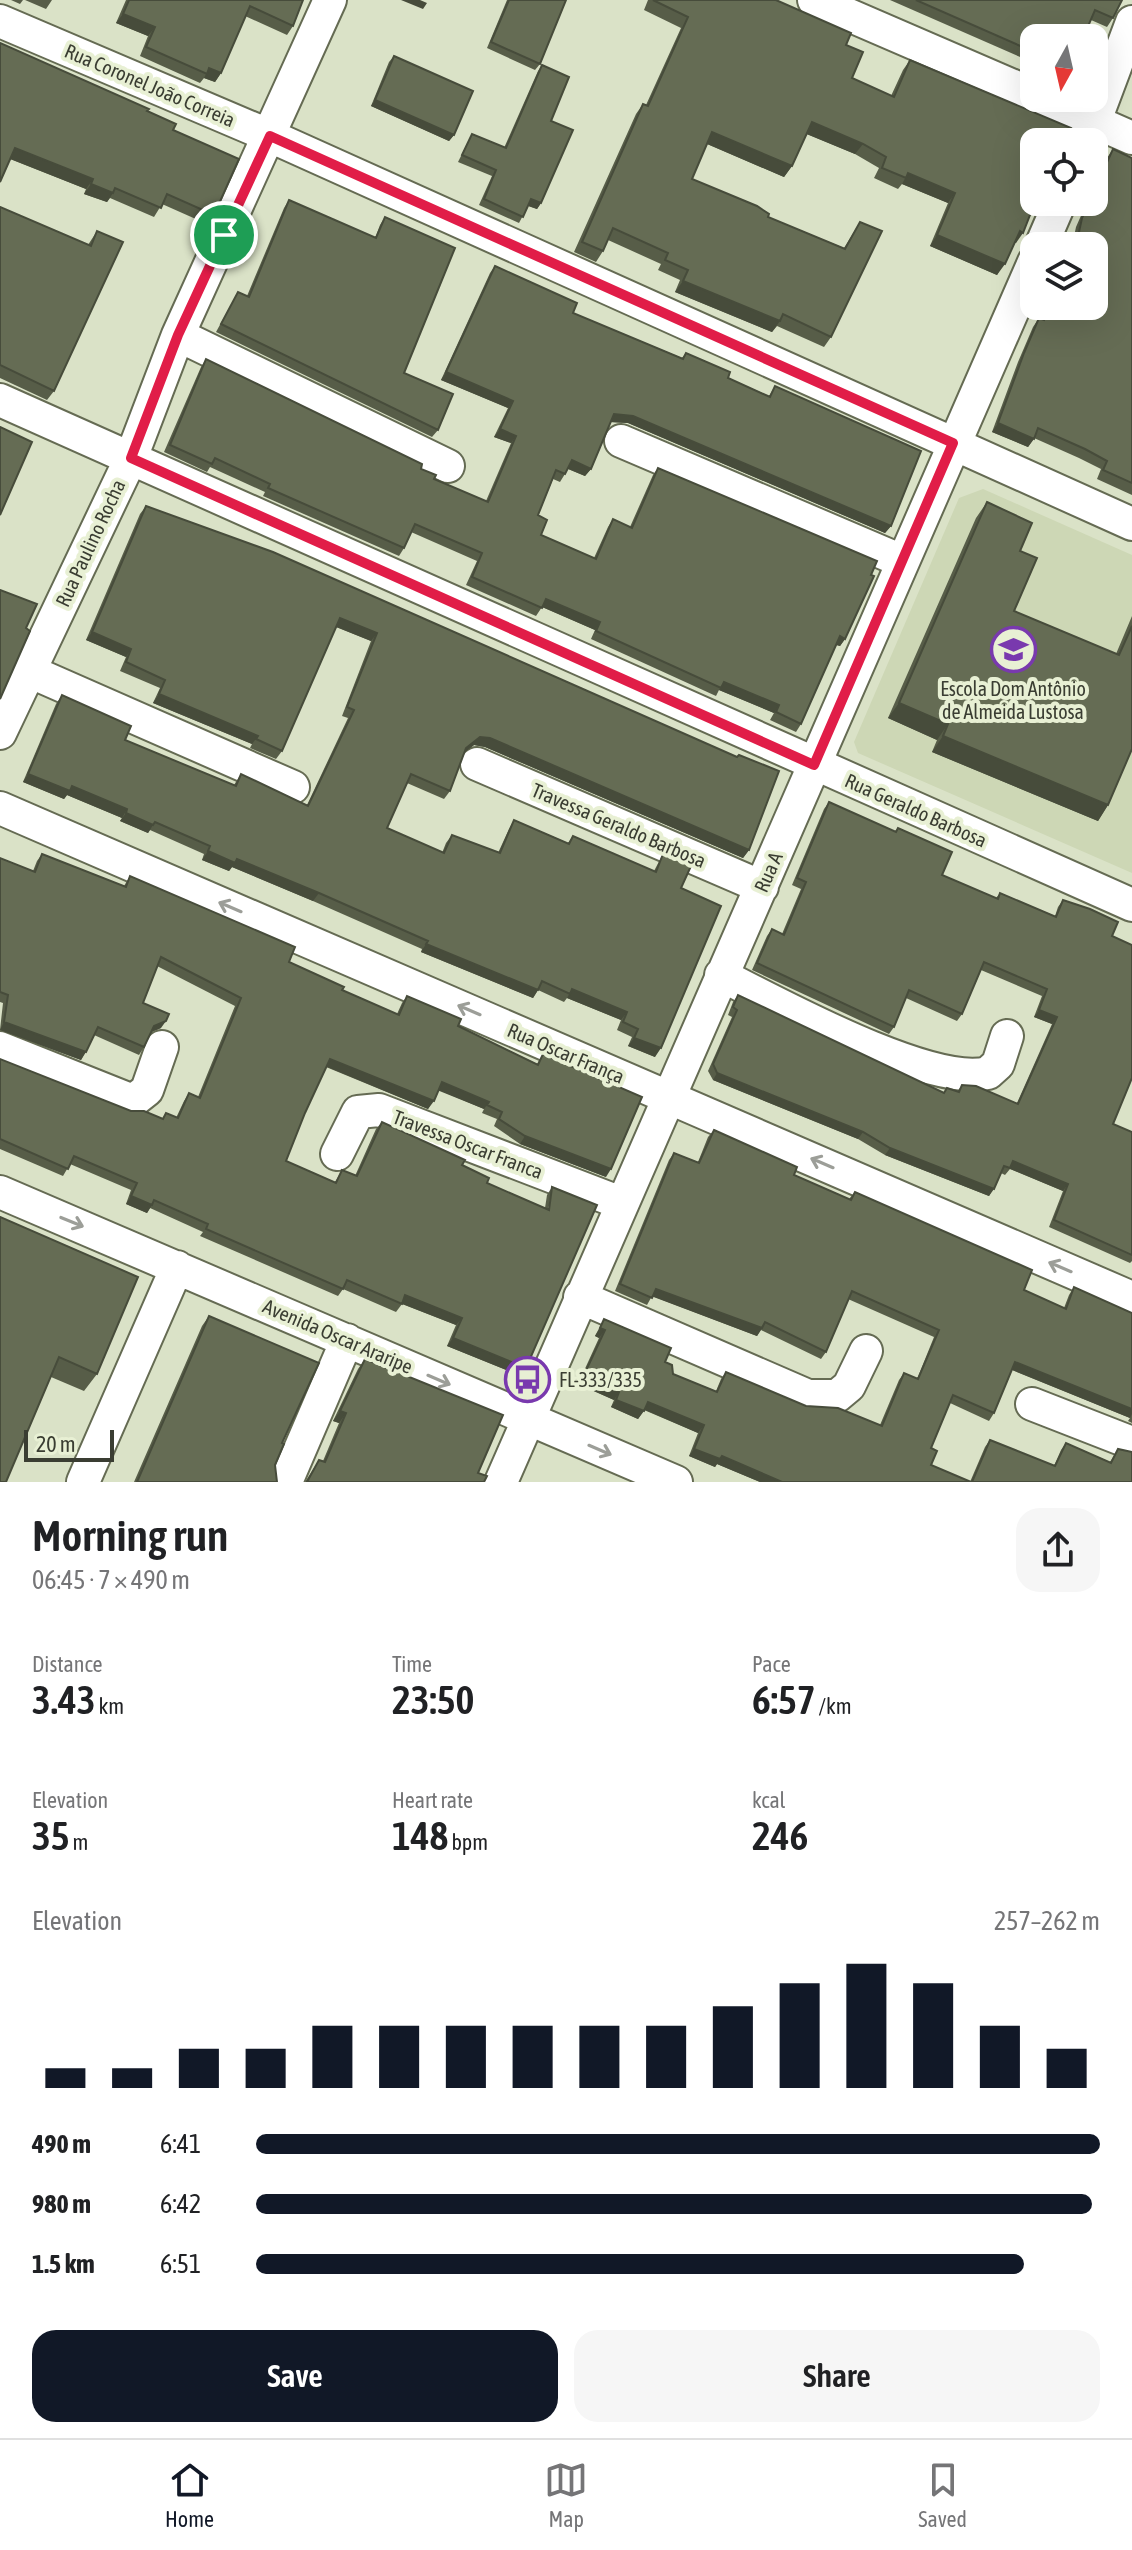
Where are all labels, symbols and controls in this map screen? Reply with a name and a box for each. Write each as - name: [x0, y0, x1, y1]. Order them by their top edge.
- north arrow: [1020, 24, 1108, 112]
- map controls: [1020, 24, 1108, 320]
- street label: Rua Coronel João Correia: [61, 39, 239, 131]
- button: locate: [1020, 128, 1108, 216]
- pin: [190, 201, 258, 269]
- icon: arrive: [202, 213, 246, 257]
- button: layers: [1020, 232, 1108, 320]
- street label: Rua Paulino Rocha: [50, 476, 130, 610]
- school or university icon: Escola Dom Antônio de Almeida Lustosa: [989, 625, 1037, 673]
- place label: Escola Dom Antônio de Almeida Lustosa: [940, 677, 1086, 723]
- street label: Rua Geraldo Barbosa: [842, 768, 990, 852]
- street label: Travessa Geraldo Barbosa: [529, 778, 709, 872]
- street label: Rua A: [749, 848, 787, 896]
- one-way arrow: [218, 899, 243, 914]
- one-way arrow: [457, 1002, 481, 1017]
- street label: Rua Oscar França: [504, 1018, 628, 1088]
- street label: Travessa Oscar Franca: [390, 1105, 546, 1183]
- one-way arrow: [810, 1155, 835, 1170]
- one-way arrow: [59, 1215, 84, 1230]
- one-way arrow: [1049, 1258, 1073, 1273]
- street label: Avenida Oscar Araripe: [260, 1294, 416, 1378]
- bus stop icon: FL-333/335: [504, 1355, 552, 1403]
- place label: FL-333/335: [559, 1368, 642, 1391]
- one-way arrow: [427, 1374, 451, 1389]
- scale bar: [24, 1426, 114, 1462]
- text: 20 m: [36, 1431, 76, 1457]
- one-way arrow: [587, 1443, 612, 1458]
- button: share: [1016, 1508, 1100, 1592]
- text: Morning run: [32, 1510, 228, 1560]
- text: 06:45 · 7 × 490 m: [32, 1565, 190, 1595]
- text: Distance: [32, 1651, 103, 1677]
- text: Time: [392, 1651, 432, 1677]
- text: Pace: [752, 1651, 791, 1677]
- text: 3.43: [32, 1677, 96, 1722]
- text: 23:50: [392, 1677, 474, 1722]
- text: 6:57: [752, 1677, 816, 1722]
- text: km: [96, 1693, 124, 1719]
- text: /km: [816, 1693, 852, 1719]
- text: Elevation: [32, 1787, 108, 1813]
- text: Heart rate: [392, 1787, 473, 1813]
- text: kcal: [752, 1787, 785, 1813]
- text: 35: [32, 1813, 70, 1858]
- text: 148: [392, 1813, 448, 1858]
- text: 246: [752, 1813, 808, 1858]
- text: m: [70, 1829, 88, 1855]
- text: bpm: [448, 1829, 488, 1855]
- text: Elevation: [32, 1906, 122, 1936]
- text: 257–262 m: [994, 1906, 1100, 1936]
- text: 490 m: [32, 2129, 91, 2159]
- text: 6:41: [160, 2129, 201, 2159]
- text: 980 m: [32, 2189, 91, 2219]
- text: 6:42: [160, 2189, 201, 2219]
- text: 1.5 km: [32, 2249, 95, 2279]
- text: 6:51: [160, 2249, 201, 2279]
- button: Save: [32, 2330, 558, 2422]
- button: Share: [574, 2330, 1100, 2422]
- tab: Home: [165, 2458, 214, 2532]
- tab: Map: [544, 2458, 588, 2532]
- tab: Saved: [918, 2458, 967, 2532]

